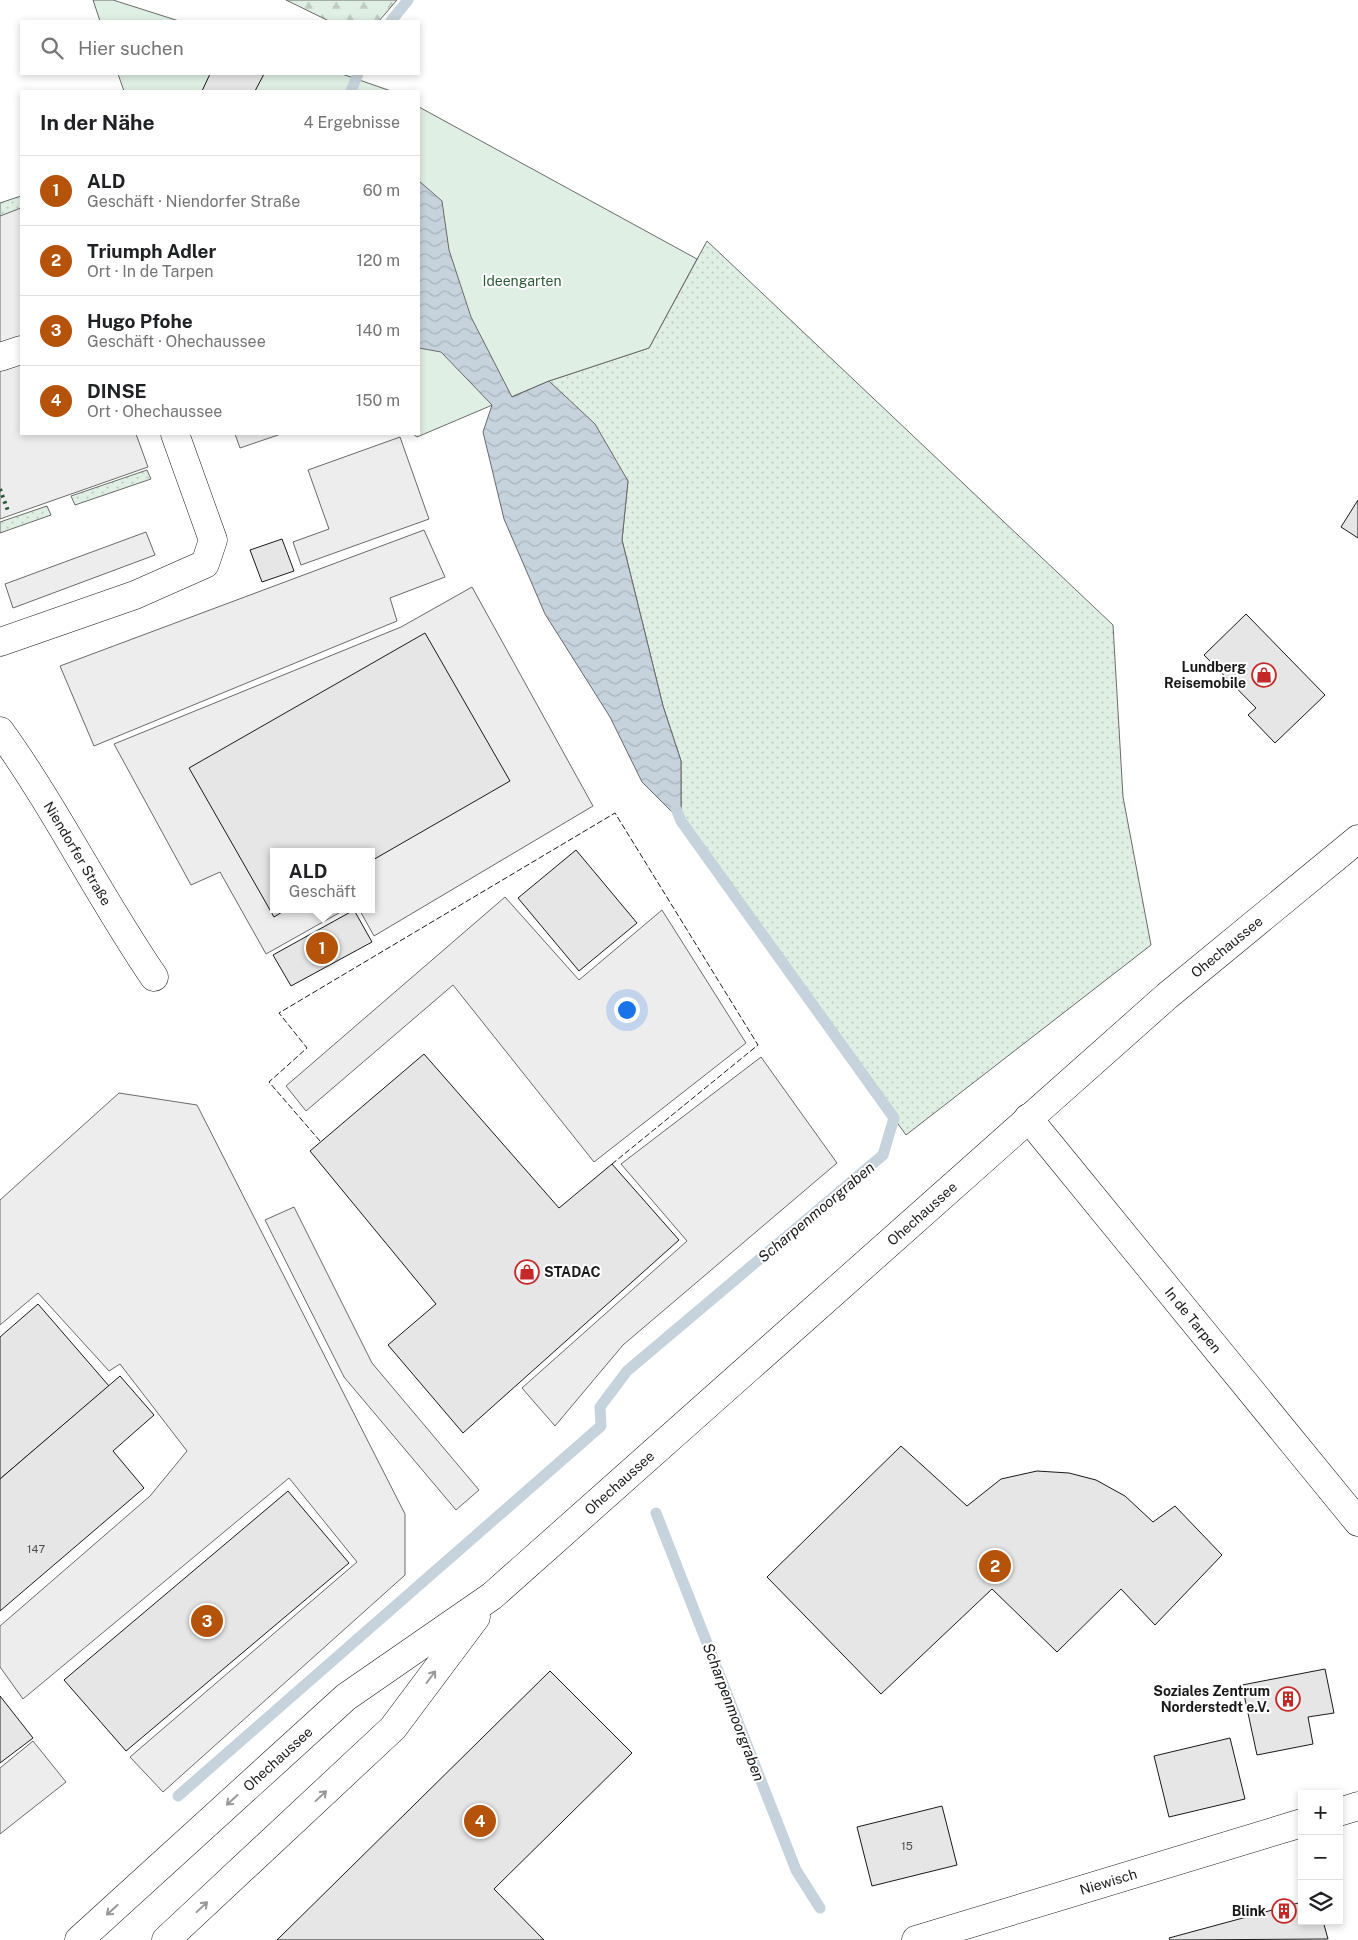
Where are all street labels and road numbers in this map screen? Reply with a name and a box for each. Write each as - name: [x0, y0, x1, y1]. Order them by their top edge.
- street label: Niendorfer Straße: [41, 799, 115, 908]
- street label: Ohechaussee: [1188, 913, 1266, 981]
- street label: Ohechaussee: [884, 1179, 960, 1249]
- street label: In de Tarpen: [1162, 1284, 1225, 1356]
- street label: Ohechaussee: [581, 1448, 658, 1518]
- street label: Ohechaussee: [240, 1723, 316, 1794]
- street label: Niewisch: [1078, 1865, 1139, 1898]

